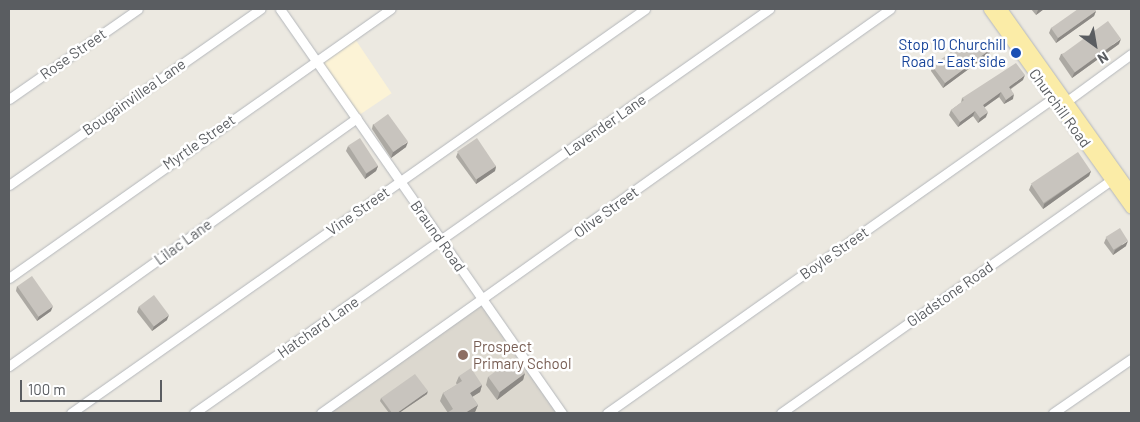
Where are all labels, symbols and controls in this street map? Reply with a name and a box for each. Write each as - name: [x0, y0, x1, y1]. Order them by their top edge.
- north arrow: [1070, 20, 1120, 70]
- street label: Rose Street: [37, 25, 109, 83]
- place label: Stop 10 Churchill Road - East side: [899, 35, 1006, 70]
- marker: Stop 10 Churchill Road - East side: [1010, 47, 1022, 59]
- text: N: [1095, 48, 1112, 68]
- street label: Bougainvillea Lane: [79, 55, 189, 139]
- street label: Churchill Road: [1025, 65, 1095, 151]
- street label: Lavender Lane: [561, 90, 649, 160]
- street label: Myrtle Street: [159, 110, 239, 174]
- street label: Vine Street: [323, 183, 393, 239]
- street label: Olive Street: [570, 183, 642, 241]
- street label: Braund Road: [407, 197, 469, 275]
- street label: Lilac Lane: [151, 215, 215, 269]
- street label: Boyle Street: [796, 223, 872, 283]
- street label: Gladstone Road: [903, 258, 997, 330]
- street label: Hatchard Lane: [274, 292, 362, 362]
- place label: Prospect Primary School: [473, 337, 571, 372]
- marker: Prospect Primary School: [457, 349, 469, 361]
- scale bar: [22, 370, 165, 402]
- text: 100 m: [28, 380, 66, 398]

